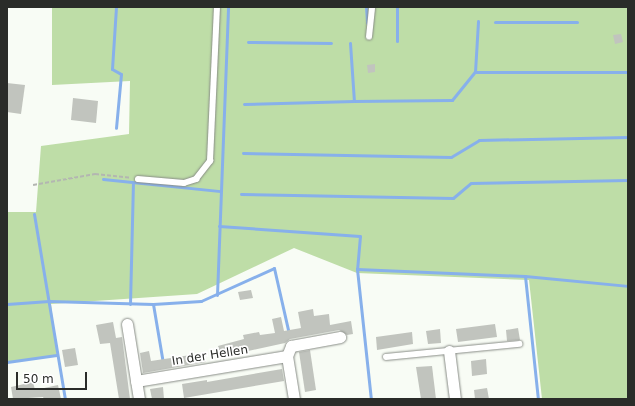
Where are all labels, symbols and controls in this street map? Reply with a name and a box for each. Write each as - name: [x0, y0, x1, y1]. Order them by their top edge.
- street label: In der Hellen: [171, 343, 249, 369]
- scale bar: [18, 364, 89, 390]
- text: 50 m: [23, 372, 54, 386]

